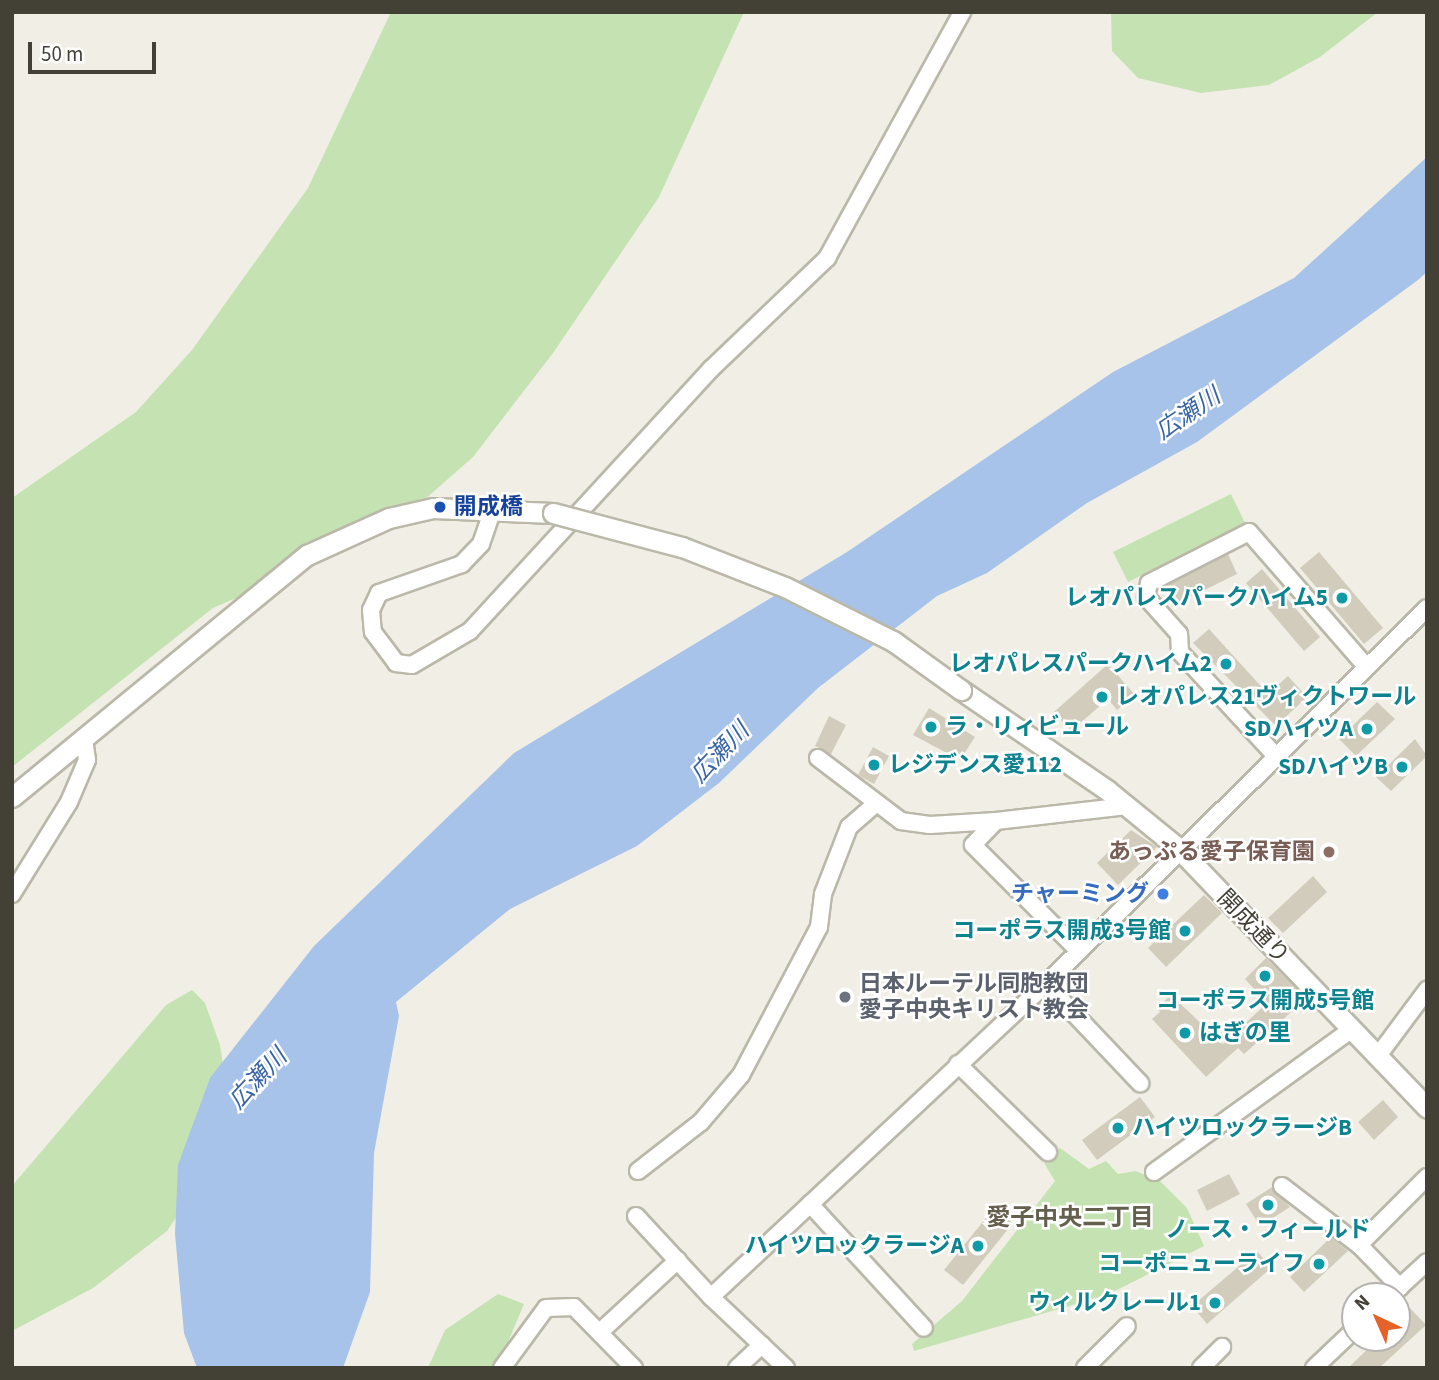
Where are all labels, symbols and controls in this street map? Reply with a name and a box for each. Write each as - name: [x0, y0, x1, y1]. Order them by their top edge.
- scale bar: [32, 28, 159, 72]
- text: 50 m: [41, 39, 83, 69]
- water label: 広瀬川: [1150, 382, 1226, 446]
- place label: 開成橋: [454, 493, 523, 521]
- marker: 開成橋: [432, 499, 448, 515]
- place label: レオパレスパークハイム5: [1063, 584, 1328, 612]
- marker: レオパレスパークハイム5: [1334, 590, 1350, 606]
- place label: レオパレスパークハイム2: [947, 650, 1212, 678]
- marker: レオパレスパークハイム2: [1218, 656, 1234, 672]
- place label: レオパレス21ヴィクトワール: [1116, 683, 1416, 711]
- marker: レオパレス21ヴィクトワール: [1094, 689, 1110, 705]
- place label: ラ・リィビュール: [945, 713, 1129, 741]
- place label: SDハイツA: [1243, 715, 1353, 743]
- water label: 広瀬川: [685, 717, 755, 789]
- marker: ラ・リィビュール: [923, 719, 939, 735]
- marker: SDハイツA: [1359, 721, 1375, 737]
- place label: レジデンス愛112: [888, 751, 1062, 779]
- place label: SDハイツB: [1278, 753, 1388, 781]
- marker: レジデンス愛112: [866, 757, 882, 773]
- marker: SDハイツB: [1394, 759, 1410, 775]
- place label: あっぷる愛子保育園: [1108, 838, 1315, 866]
- marker: あっぷる愛子保育園: [1321, 844, 1337, 860]
- place label: チャーミング: [1011, 880, 1149, 908]
- street label: 開成通り: [1211, 884, 1295, 970]
- marker: チャーミング: [1155, 886, 1171, 902]
- place label: コーポラス開成3号館: [952, 917, 1171, 945]
- marker: コーポラス開成3号館: [1177, 923, 1193, 939]
- marker: コーポラス開成5号館: [1257, 968, 1273, 984]
- place label: 日本ルーテル同胞教団 愛子中央キリスト教会: [859, 970, 1089, 1024]
- place label: コーポラス開成5号館: [1155, 987, 1375, 1015]
- marker: 日本ルーテル同胞教団 愛子中央キリスト教会: [837, 989, 853, 1005]
- place label: はぎの里: [1199, 1019, 1291, 1047]
- marker: はぎの里: [1177, 1025, 1193, 1041]
- water label: 広瀬川: [223, 1043, 293, 1115]
- place label: ハイツロックラージB: [1132, 1114, 1353, 1142]
- marker: ハイツロックラージB: [1110, 1120, 1126, 1136]
- marker: ノース・フィールド: [1260, 1197, 1276, 1213]
- district label: 愛子中央二丁目: [986, 1204, 1154, 1232]
- place label: ノース・フィールド: [1165, 1216, 1371, 1244]
- place label: ハイツロックラージA: [744, 1232, 964, 1260]
- marker: ハイツロックラージA: [970, 1238, 986, 1254]
- place label: コーポニューライフ: [1098, 1250, 1305, 1278]
- marker: コーポニューライフ: [1311, 1256, 1327, 1272]
- north arrow: [1341, 1282, 1411, 1352]
- place label: ウィルクレール1: [1028, 1289, 1201, 1317]
- text: N: [1349, 1289, 1376, 1317]
- marker: ウィルクレール1: [1207, 1295, 1223, 1311]

